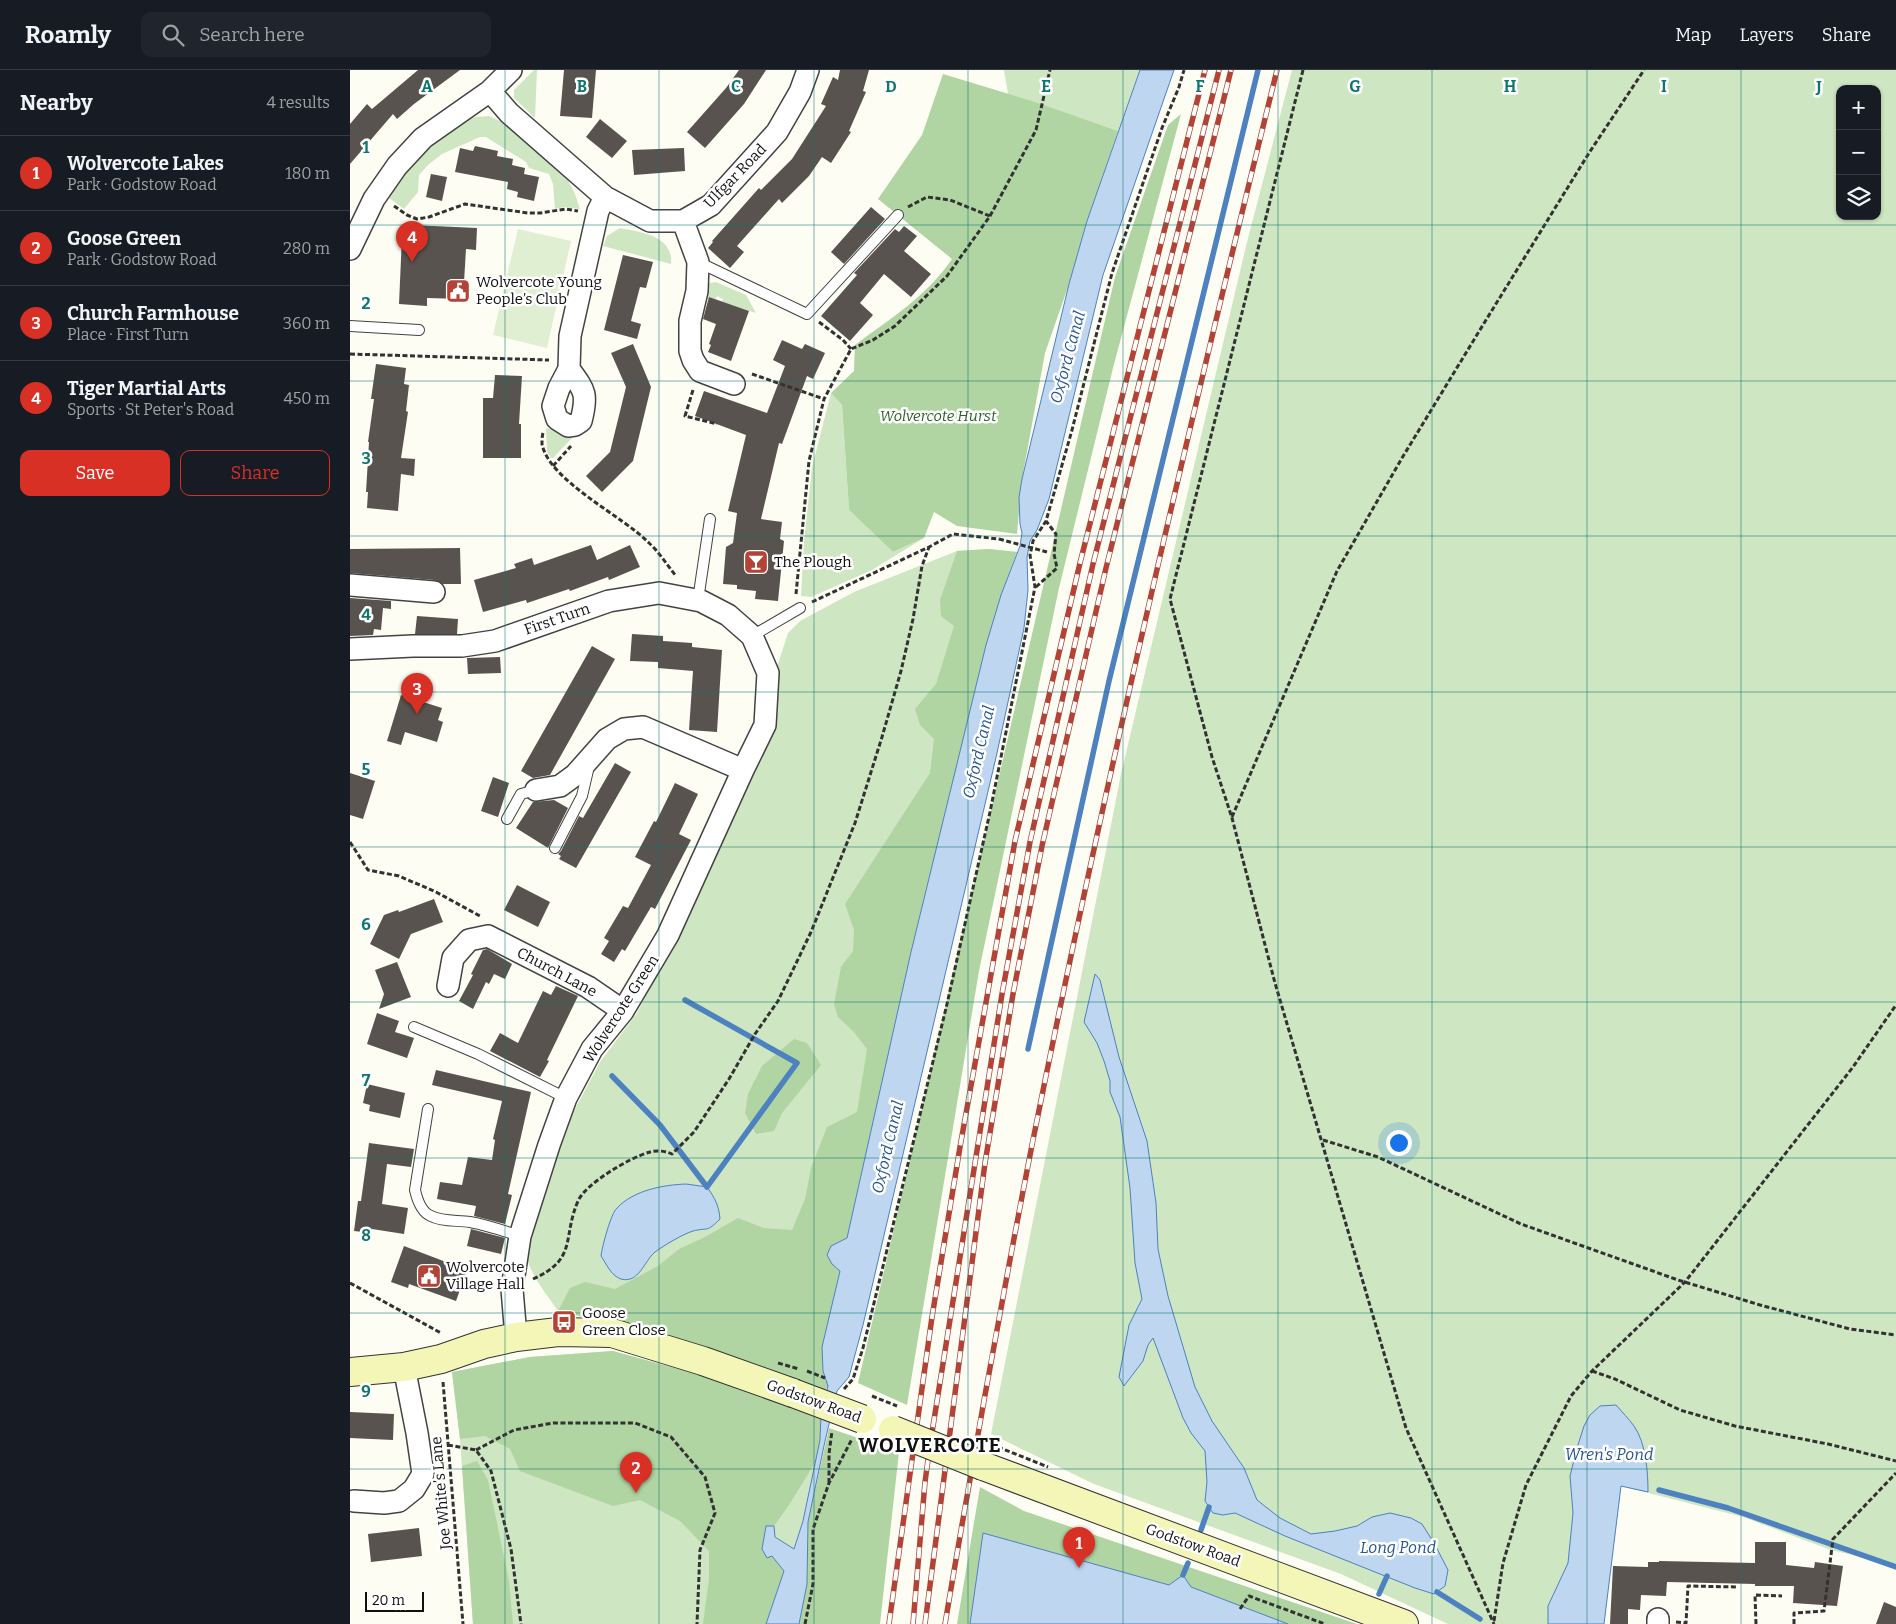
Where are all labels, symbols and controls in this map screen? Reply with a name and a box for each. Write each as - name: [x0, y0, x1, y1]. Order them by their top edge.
- search box: [141, 12, 491, 57]
- text: Roamly: [25, 21, 111, 49]
- icon: search: [159, 21, 187, 49]
- text: Search here: [199, 23, 305, 46]
- text: Map: [1675, 24, 1711, 46]
- text: Layers: [1739, 24, 1794, 46]
- text: Share: [1822, 24, 1871, 46]
- text: A: [421, 77, 433, 96]
- text: B: [577, 77, 587, 96]
- text: C: [731, 77, 741, 96]
- text: D: [885, 77, 897, 96]
- text: E: [1041, 77, 1051, 96]
- text: F: [1196, 77, 1205, 96]
- text: G: [1349, 77, 1361, 96]
- text: H: [1504, 77, 1517, 96]
- text: I: [1661, 77, 1667, 96]
- text: J: [1815, 77, 1822, 96]
- map controls: [1836, 85, 1881, 220]
- button: +: [1836, 85, 1881, 130]
- text: Nearby: [20, 90, 93, 116]
- text: 4 results: [267, 93, 330, 112]
- button: −: [1836, 130, 1881, 175]
- text: 1: [363, 138, 370, 157]
- street label: Ulfgar Road: [700, 140, 770, 212]
- text: Wolvercote Lakes: [67, 152, 224, 175]
- text: 1: [33, 164, 39, 183]
- text: 180 m: [285, 164, 330, 183]
- text: Park · Godstow Road: [67, 175, 217, 194]
- button: layers: [1836, 175, 1881, 220]
- pin: 4: [396, 221, 428, 262]
- text: Goose Green: [67, 227, 181, 250]
- text: 2: [31, 239, 41, 258]
- text: 280 m: [283, 239, 330, 258]
- text: Park · Godstow Road: [67, 250, 217, 269]
- place label: Wolvercote Young People’s Club: [476, 273, 602, 308]
- public building icon: Wolvercote Young People’s Club: [445, 278, 471, 304]
- text: 2: [361, 294, 371, 313]
- text: Church Farmhouse: [67, 302, 239, 325]
- water label: Oxford Canal: [1046, 309, 1089, 405]
- text: 3: [31, 314, 41, 333]
- text: 360 m: [283, 314, 330, 333]
- text: Place · First Turn: [67, 325, 189, 344]
- text: Tiger Martial Arts: [67, 377, 226, 400]
- text: 4: [31, 389, 41, 408]
- text: 450 m: [283, 389, 330, 408]
- text: Sports · St Peter's Road: [67, 400, 234, 419]
- park label: Wolvercote Hurst: [880, 407, 997, 425]
- text: 3: [361, 449, 371, 468]
- button: Save: [20, 450, 170, 496]
- button: Share: [180, 450, 330, 496]
- bar icon: The Plough: [743, 549, 769, 575]
- place label: The Plough: [774, 553, 852, 571]
- street label: First Turn: [522, 599, 593, 639]
- text: 4: [361, 605, 371, 624]
- pin: 3: [401, 673, 433, 714]
- water label: Oxford Canal: [959, 704, 998, 800]
- text: 5: [362, 760, 371, 779]
- text: 6: [361, 915, 371, 934]
- street label: Church Lane: [514, 943, 600, 1001]
- street label: Wolvercote Green: [579, 951, 663, 1066]
- text: 7: [362, 1071, 371, 1090]
- water label: Oxford Canal: [868, 1099, 907, 1195]
- your location: [1386, 1130, 1412, 1156]
- text: 8: [361, 1226, 371, 1245]
- place label: Wolvercote Village Hall: [446, 1258, 525, 1293]
- public building icon: Wolvercote Village Hall: [416, 1263, 442, 1289]
- place label: Goose Green Close: [582, 1304, 666, 1339]
- bus stop icon: Goose Green Close: [551, 1309, 577, 1335]
- street label: Godstow Road: [764, 1376, 864, 1427]
- text: 9: [361, 1382, 371, 1401]
- district label: WOLVERCOTE: [858, 1433, 1002, 1457]
- street label: Joe White’s Lane: [427, 1436, 455, 1551]
- water label: Wren's Pond: [1565, 1445, 1653, 1464]
- pin: 2: [620, 1452, 652, 1493]
- street label: Godstow Road: [1143, 1520, 1243, 1571]
- pin: 1: [1063, 1527, 1095, 1568]
- water label: Long Pond: [1360, 1538, 1436, 1557]
- scale bar: [365, 1589, 424, 1612]
- text: 20 m: [372, 1592, 405, 1609]

